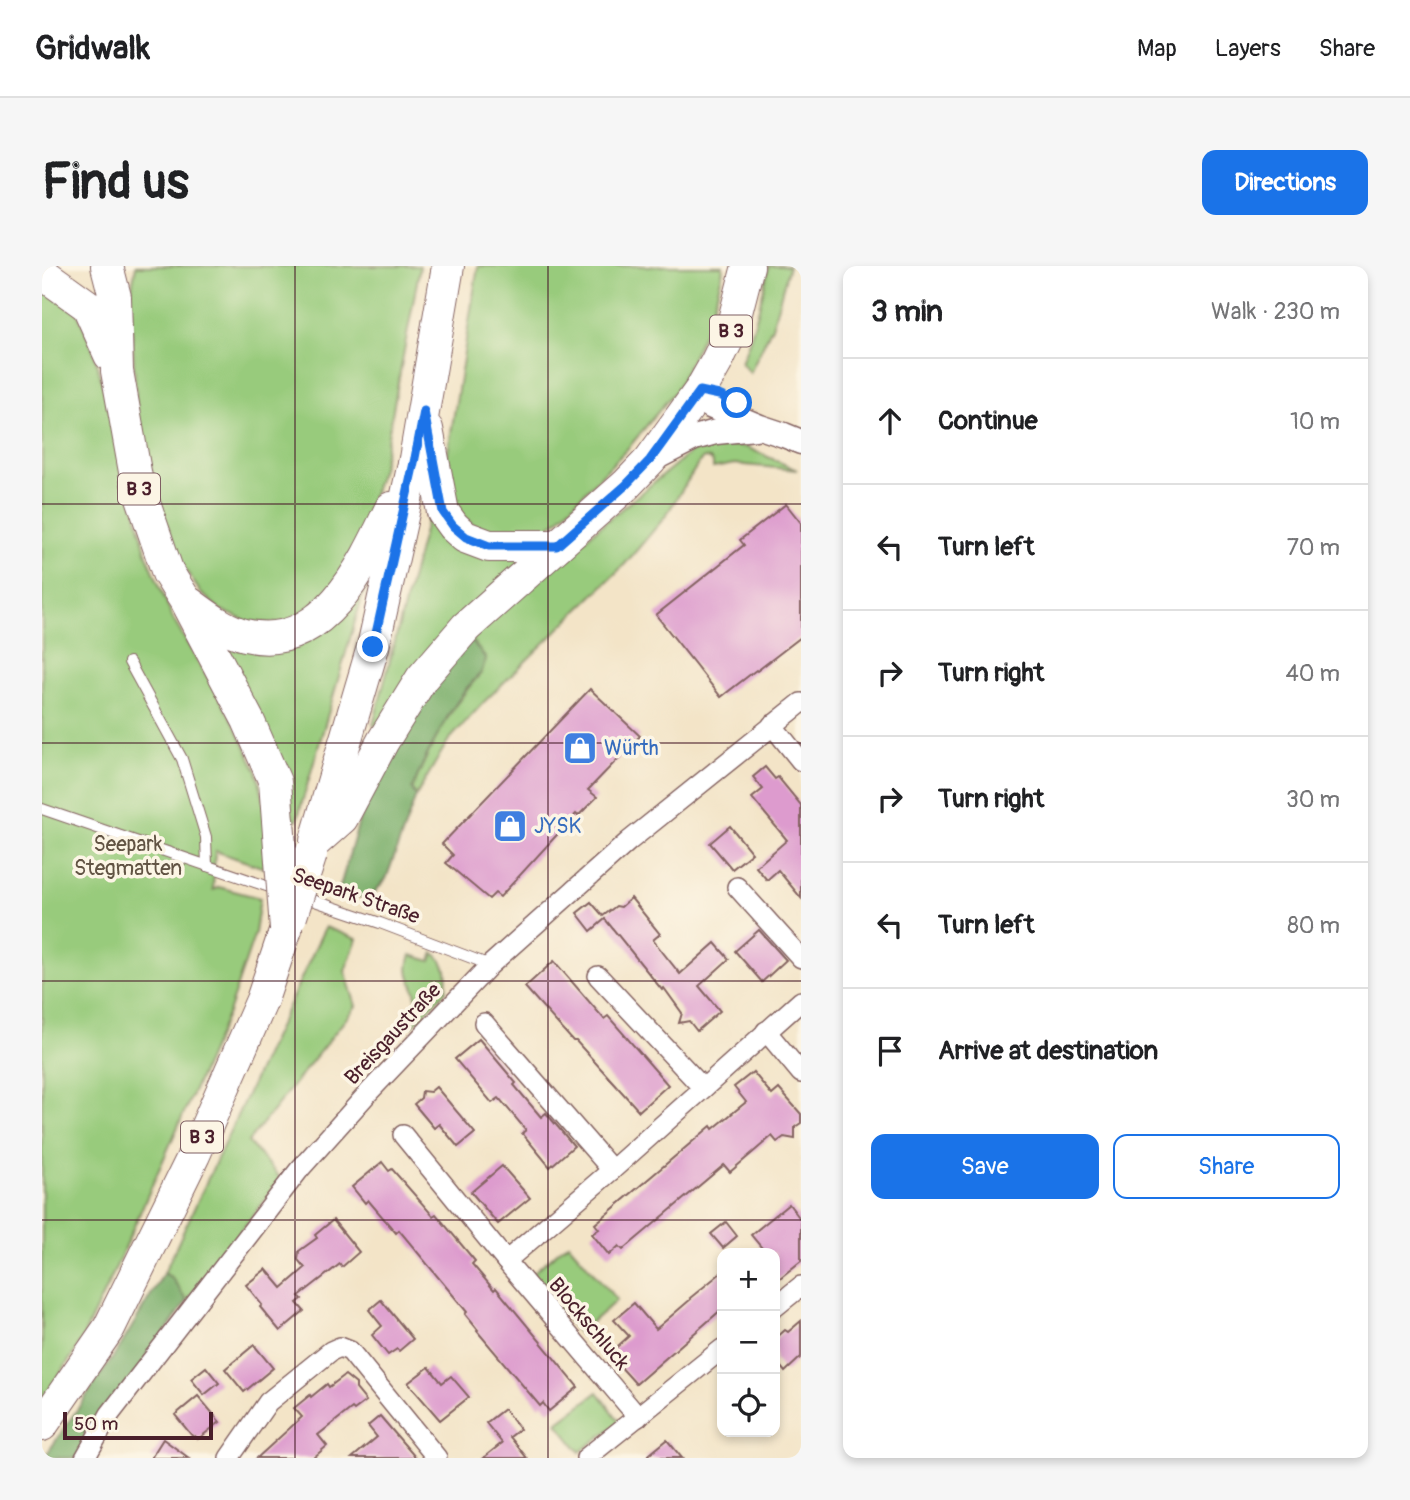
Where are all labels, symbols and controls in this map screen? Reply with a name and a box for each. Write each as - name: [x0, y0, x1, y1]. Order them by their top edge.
- text: Gridwalk: [35, 28, 150, 69]
- text: Map: [1137, 34, 1177, 63]
- text: Layers: [1215, 34, 1281, 63]
- text: Share: [1319, 34, 1375, 63]
- button: Directions: [1202, 150, 1368, 215]
- text: Find us: [42, 152, 189, 213]
- text: 3 min: [871, 293, 943, 330]
- text: Walk · 230 m: [1211, 297, 1340, 326]
- road number: B 3: [710, 316, 752, 346]
- route start: [721, 387, 752, 418]
- icon: ahead: [871, 402, 909, 440]
- text: Continue: [938, 405, 1038, 437]
- text: 10 m: [1290, 407, 1340, 436]
- road number: B 3: [118, 474, 160, 504]
- icon: left: [871, 528, 909, 566]
- text: Turn left: [938, 531, 1034, 563]
- text: 70 m: [1287, 533, 1340, 562]
- route end: [357, 631, 388, 662]
- icon: right: [871, 654, 909, 692]
- text: Turn right: [938, 657, 1044, 689]
- text: 40 m: [1286, 659, 1340, 688]
- shop icon: Würth: [561, 729, 599, 767]
- place label: Würth: [604, 735, 659, 762]
- icon: right: [871, 780, 909, 818]
- text: Turn right: [938, 783, 1044, 815]
- text: 30 m: [1286, 785, 1340, 814]
- shop icon: JYSK: [491, 807, 529, 845]
- place label: JYSK: [534, 813, 582, 840]
- park label: Seepark Stegmatten: [74, 831, 182, 882]
- street label: Seepark Straße: [289, 862, 424, 931]
- icon: left: [871, 906, 909, 944]
- text: Turn left: [938, 909, 1034, 941]
- text: 80 m: [1287, 911, 1340, 940]
- street label: Breisgaustraße: [339, 977, 448, 1091]
- icon: arrive: [871, 1032, 909, 1070]
- text: Arrive at destination: [938, 1035, 1158, 1067]
- road number: B 3: [181, 1122, 223, 1152]
- button: Save: [871, 1134, 1099, 1199]
- button: Share: [1113, 1134, 1340, 1199]
- map controls: [717, 1248, 780, 1437]
- button: +: [717, 1248, 780, 1311]
- street label: Blockschluck: [543, 1272, 636, 1376]
- button: −: [717, 1311, 780, 1374]
- button: locate: [717, 1374, 780, 1437]
- scale bar: [63, 1409, 214, 1441]
- text: 50 m: [74, 1412, 118, 1436]

